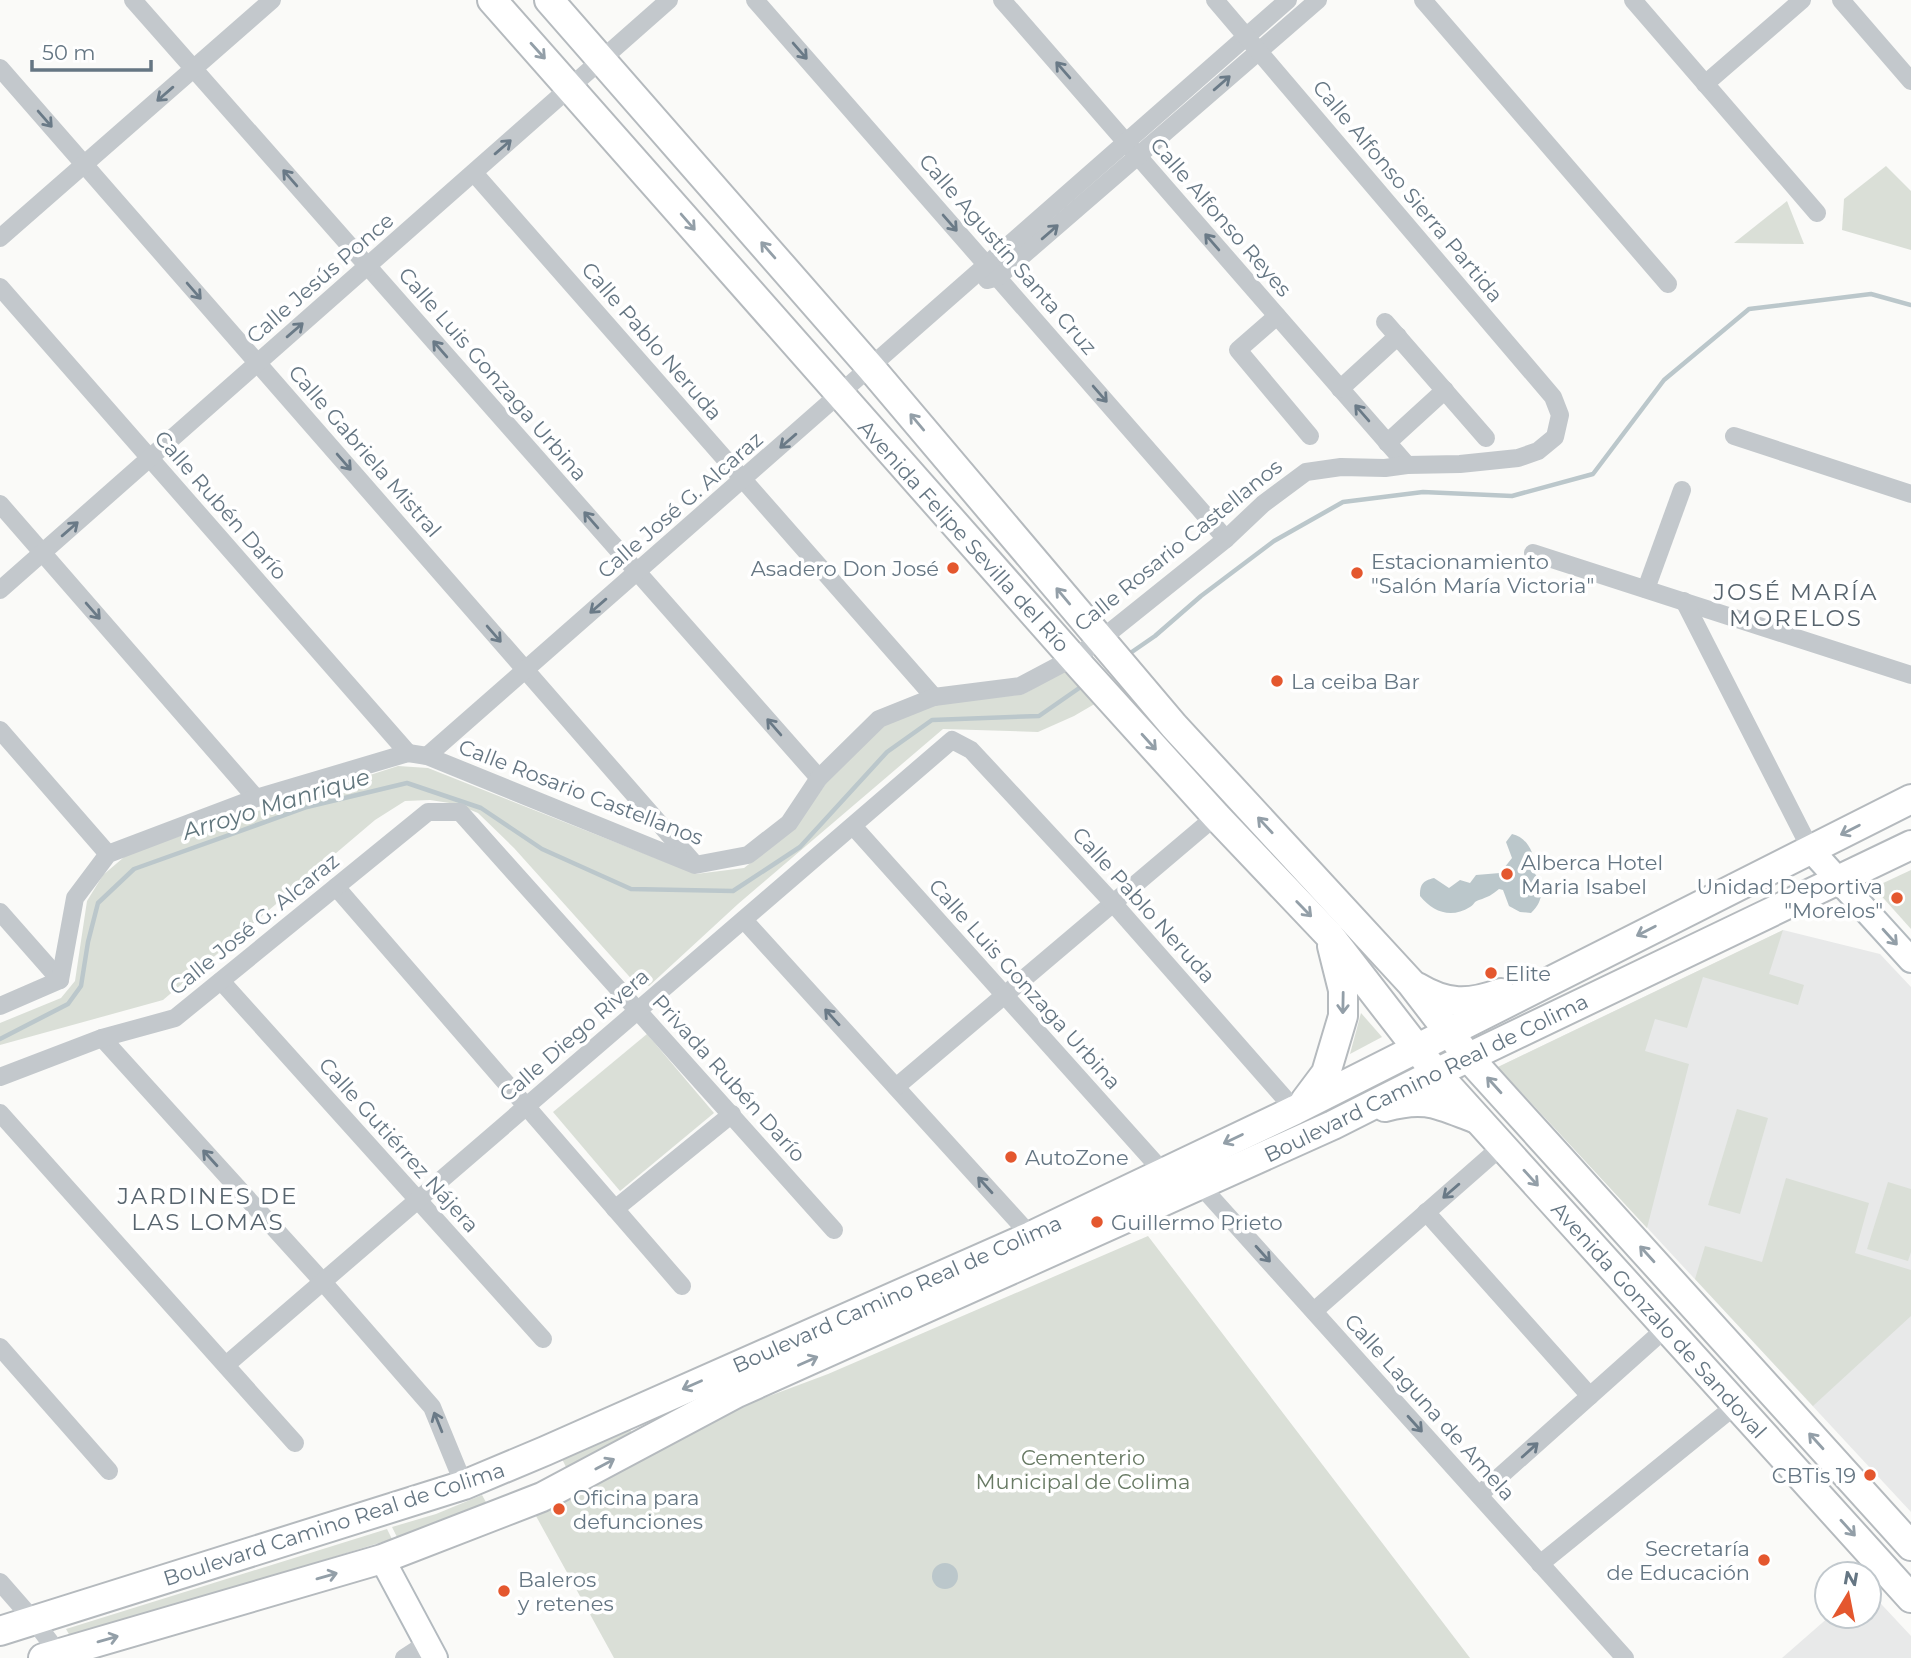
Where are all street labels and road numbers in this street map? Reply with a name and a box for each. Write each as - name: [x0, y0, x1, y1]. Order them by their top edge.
- street label: Calle Alfonso Sierra Partida: [1308, 75, 1508, 307]
- street label: Calle Alfonso Reyes: [1145, 132, 1297, 302]
- street label: Calle Agustín Santa Cruz: [914, 149, 1102, 359]
- street label: Calle Jesús Ponce: [241, 207, 399, 349]
- street label: Calle Pablo Neruda: [577, 257, 727, 425]
- street label: Calle Luis Gonzaga Urbina: [393, 262, 593, 486]
- street label: Calle Gabriela Mistral: [284, 360, 446, 542]
- street label: Avenida Felipe Sevilla del Río: [853, 415, 1075, 657]
- street label: Calle Rubén Darío: [149, 425, 293, 585]
- street label: Calle José G. Alcaraz: [592, 426, 768, 584]
- street label: Calle Rosario Castellanos: [1069, 454, 1287, 636]
- street label: Calle Rosario Castellanos: [455, 734, 707, 850]
- street label: Calle Pablo Neruda: [1067, 822, 1221, 988]
- street label: Calle José G. Alcaraz: [164, 848, 344, 1000]
- street label: Calle Luis Gonzaga Urbina: [924, 874, 1126, 1094]
- street label: Calle Diego Rivera: [494, 963, 654, 1107]
- street label: Boulevard Camino Real de Colima: [1260, 988, 1592, 1168]
- street label: Privada Rubén Darío: [647, 989, 811, 1167]
- street label: Calle Gutiérrez Nájera: [314, 1052, 484, 1238]
- street label: Avenida Gonzalo de Sandoval: [1546, 1197, 1772, 1443]
- street label: Boulevard Camino Real de Colima: [729, 1210, 1065, 1378]
- street label: Calle Laguna de Amela: [1340, 1309, 1520, 1505]
- street label: Boulevard Camino Real de Colima: [160, 1457, 508, 1591]

